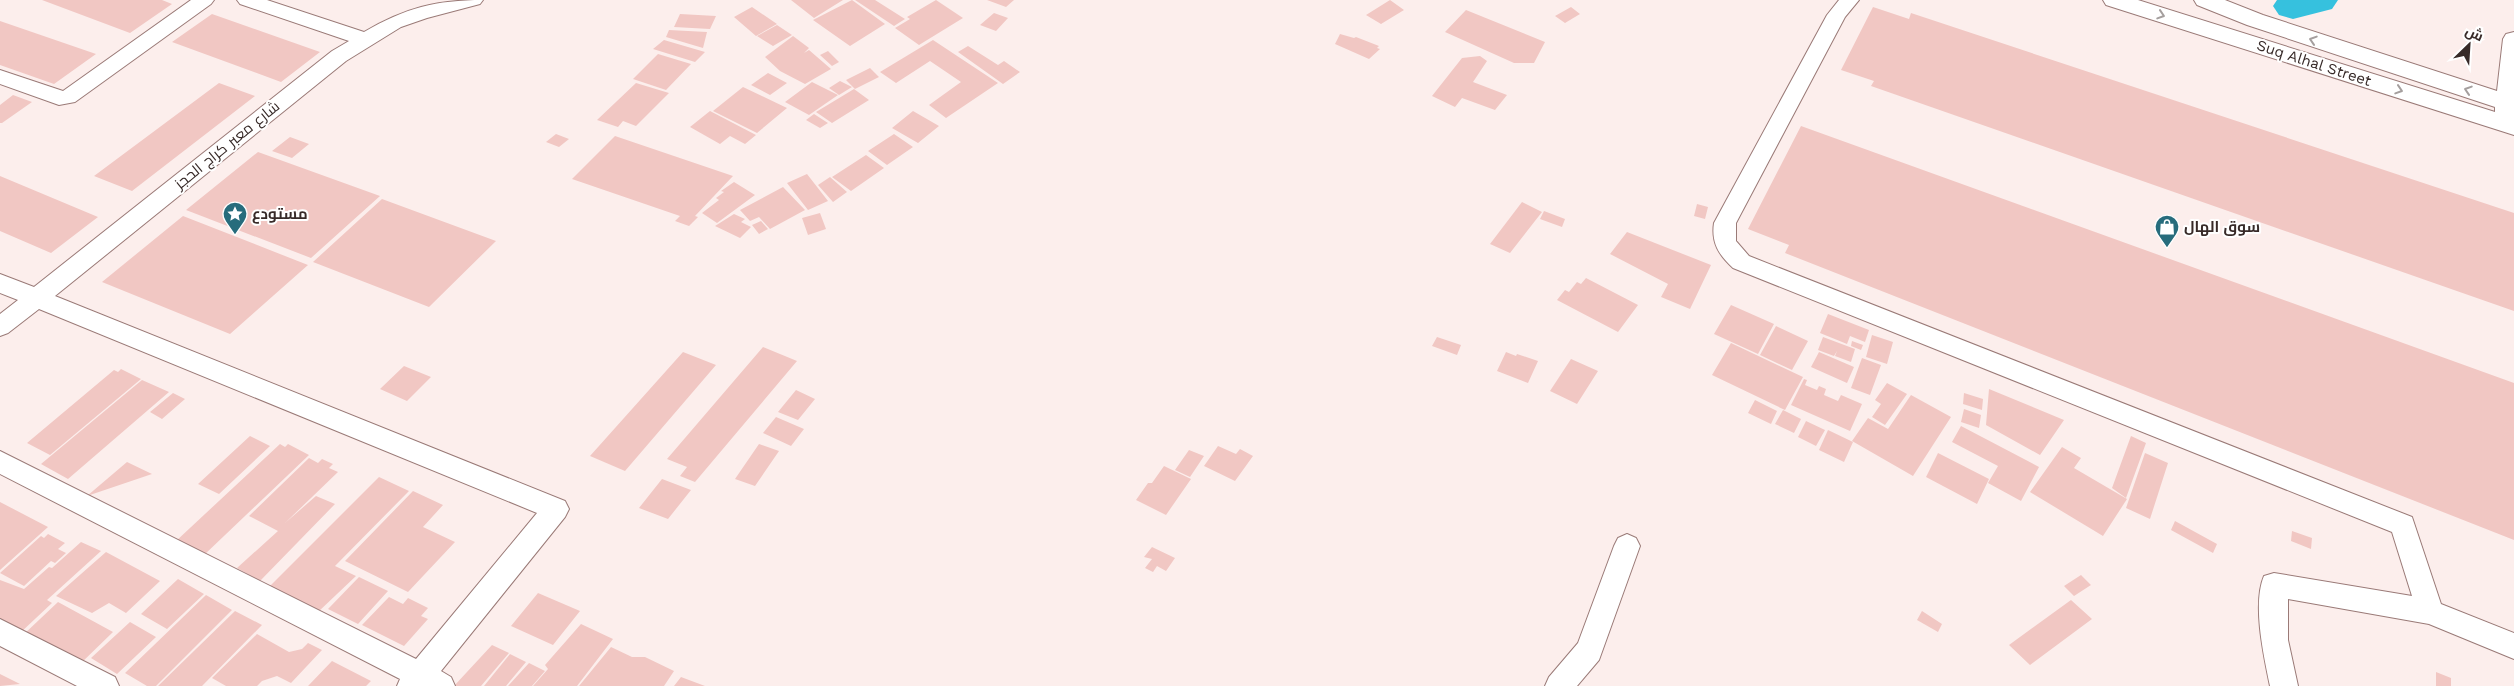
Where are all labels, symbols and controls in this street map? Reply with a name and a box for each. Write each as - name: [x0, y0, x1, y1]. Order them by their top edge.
- one-way arrow: [2156, 9, 2165, 19]
- north arrow: [2444, 20, 2494, 70]
- text: ش: [2463, 22, 2486, 45]
- street label: Suq Alhal Street: [2254, 36, 2374, 90]
- one-way arrow: [2309, 36, 2318, 46]
- one-way arrow: [2395, 85, 2403, 95]
- one-way arrow: [2464, 86, 2472, 96]
- street label: شارع معبر كراج الحجز: [170, 97, 284, 195]
- place icon: مستودع: [222, 201, 248, 235]
- place label: مستودع: [252, 205, 308, 224]
- shop icon: سوق الهال: [2154, 214, 2180, 248]
- place label: سوق الهال: [2184, 218, 2260, 236]

